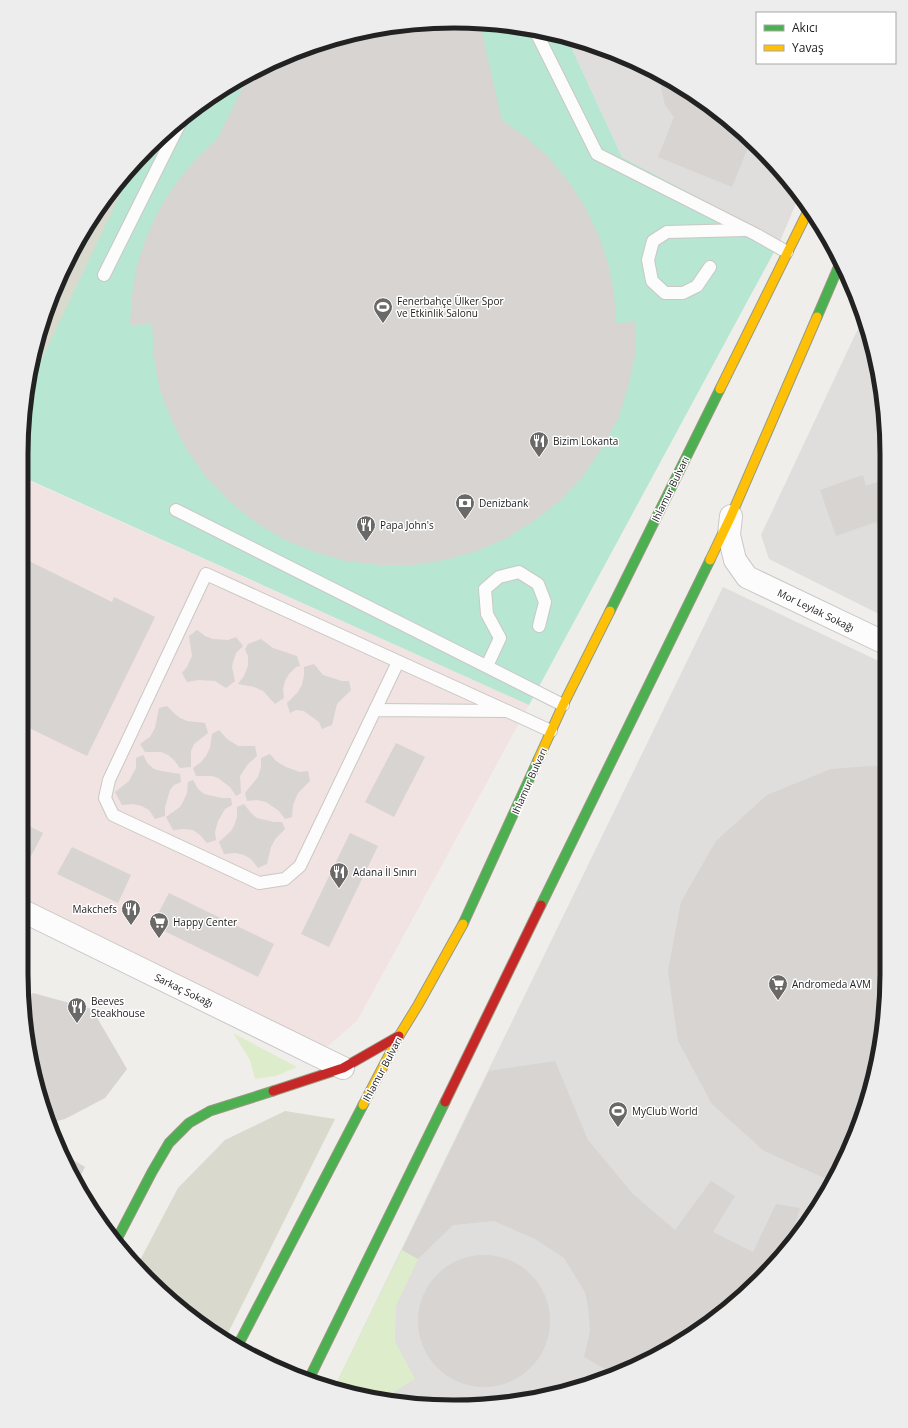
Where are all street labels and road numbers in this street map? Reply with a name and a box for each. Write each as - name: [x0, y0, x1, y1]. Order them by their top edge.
- street label: Ihlamur Bulvarı: [648, 454, 692, 524]
- street label: Mor Leylak Sokağı: [775, 585, 857, 635]
- street label: Ihlamur Bulvarı: [508, 746, 550, 816]
- street label: Sarkaç Sokağı: [152, 970, 216, 1010]
- street label: Ihlamur Bulvarı: [359, 1034, 405, 1104]

